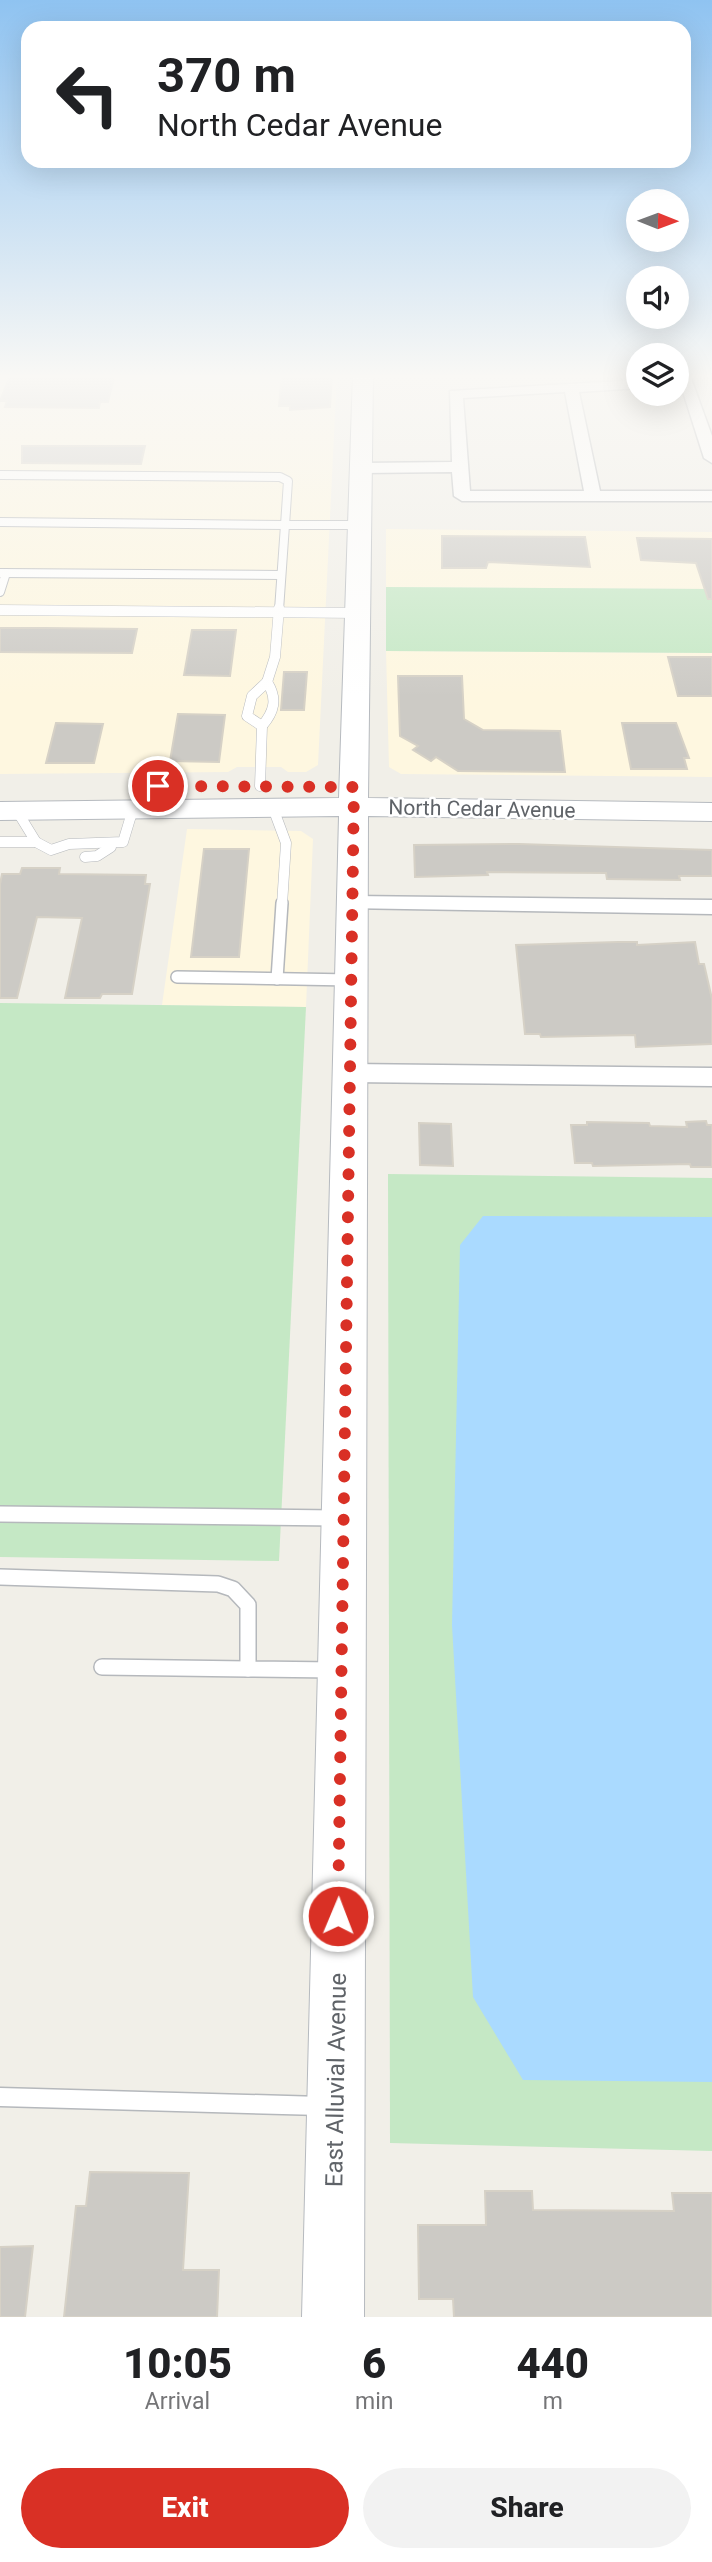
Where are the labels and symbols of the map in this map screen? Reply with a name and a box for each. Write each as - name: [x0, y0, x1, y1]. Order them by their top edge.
- north arrow: [626, 189, 690, 252]
- pin: [128, 756, 188, 816]
- street label: North Cedar Avenue: [388, 795, 576, 823]
- position arrow: [301, 1879, 375, 1953]
- street label: East Alluvial Avenue: [320, 1973, 352, 2187]

